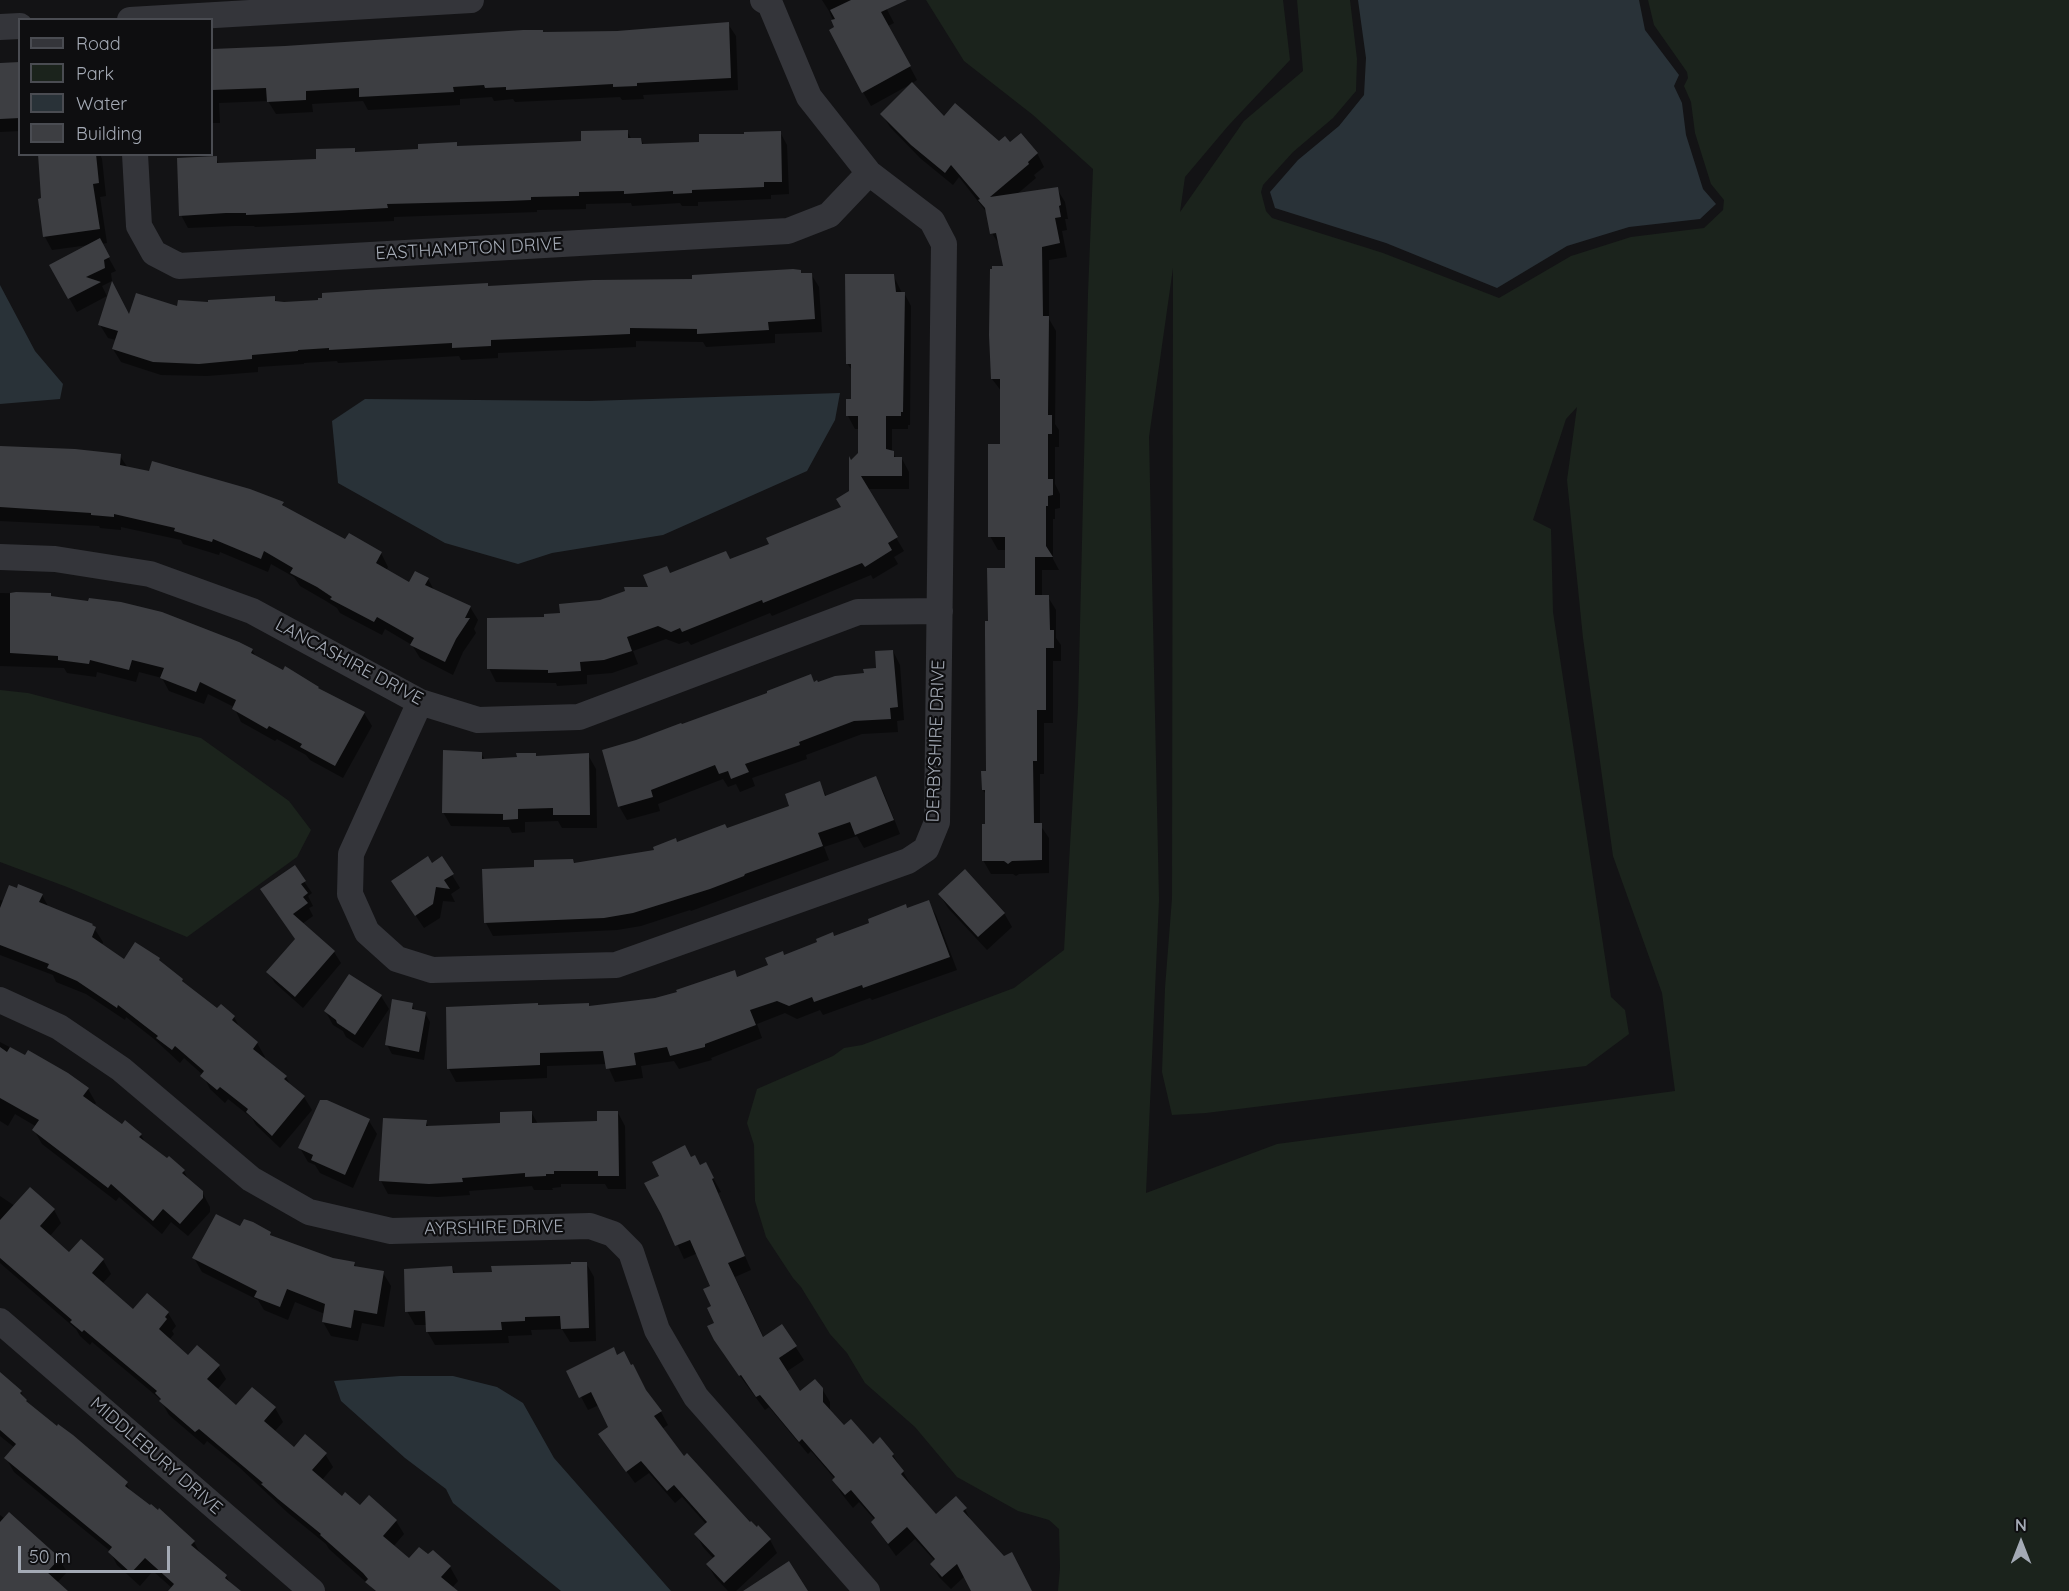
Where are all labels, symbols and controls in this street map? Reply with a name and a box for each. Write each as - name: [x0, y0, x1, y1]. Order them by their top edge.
- legend: [18, 18, 213, 156]
- text: Road: [76, 32, 121, 55]
- text: Park: [76, 62, 114, 85]
- text: Water: [76, 92, 127, 115]
- text: Building: [76, 122, 142, 145]
- street label: EASTHAMPTON DRIVE: [375, 233, 563, 265]
- street label: LANCASHIRE DRIVE: [271, 614, 427, 710]
- street label: DERBYSHIRE DRIVE: [922, 659, 950, 823]
- street label: AYRSHIRE DRIVE: [424, 1216, 564, 1240]
- street label: MIDDLEBURY DRIVE: [86, 1393, 226, 1519]
- north arrow: [1991, 1513, 2051, 1573]
- text: N: [2015, 1515, 2027, 1535]
- scale bar: [21, 1534, 172, 1572]
- text: 50 m: [29, 1545, 71, 1568]

